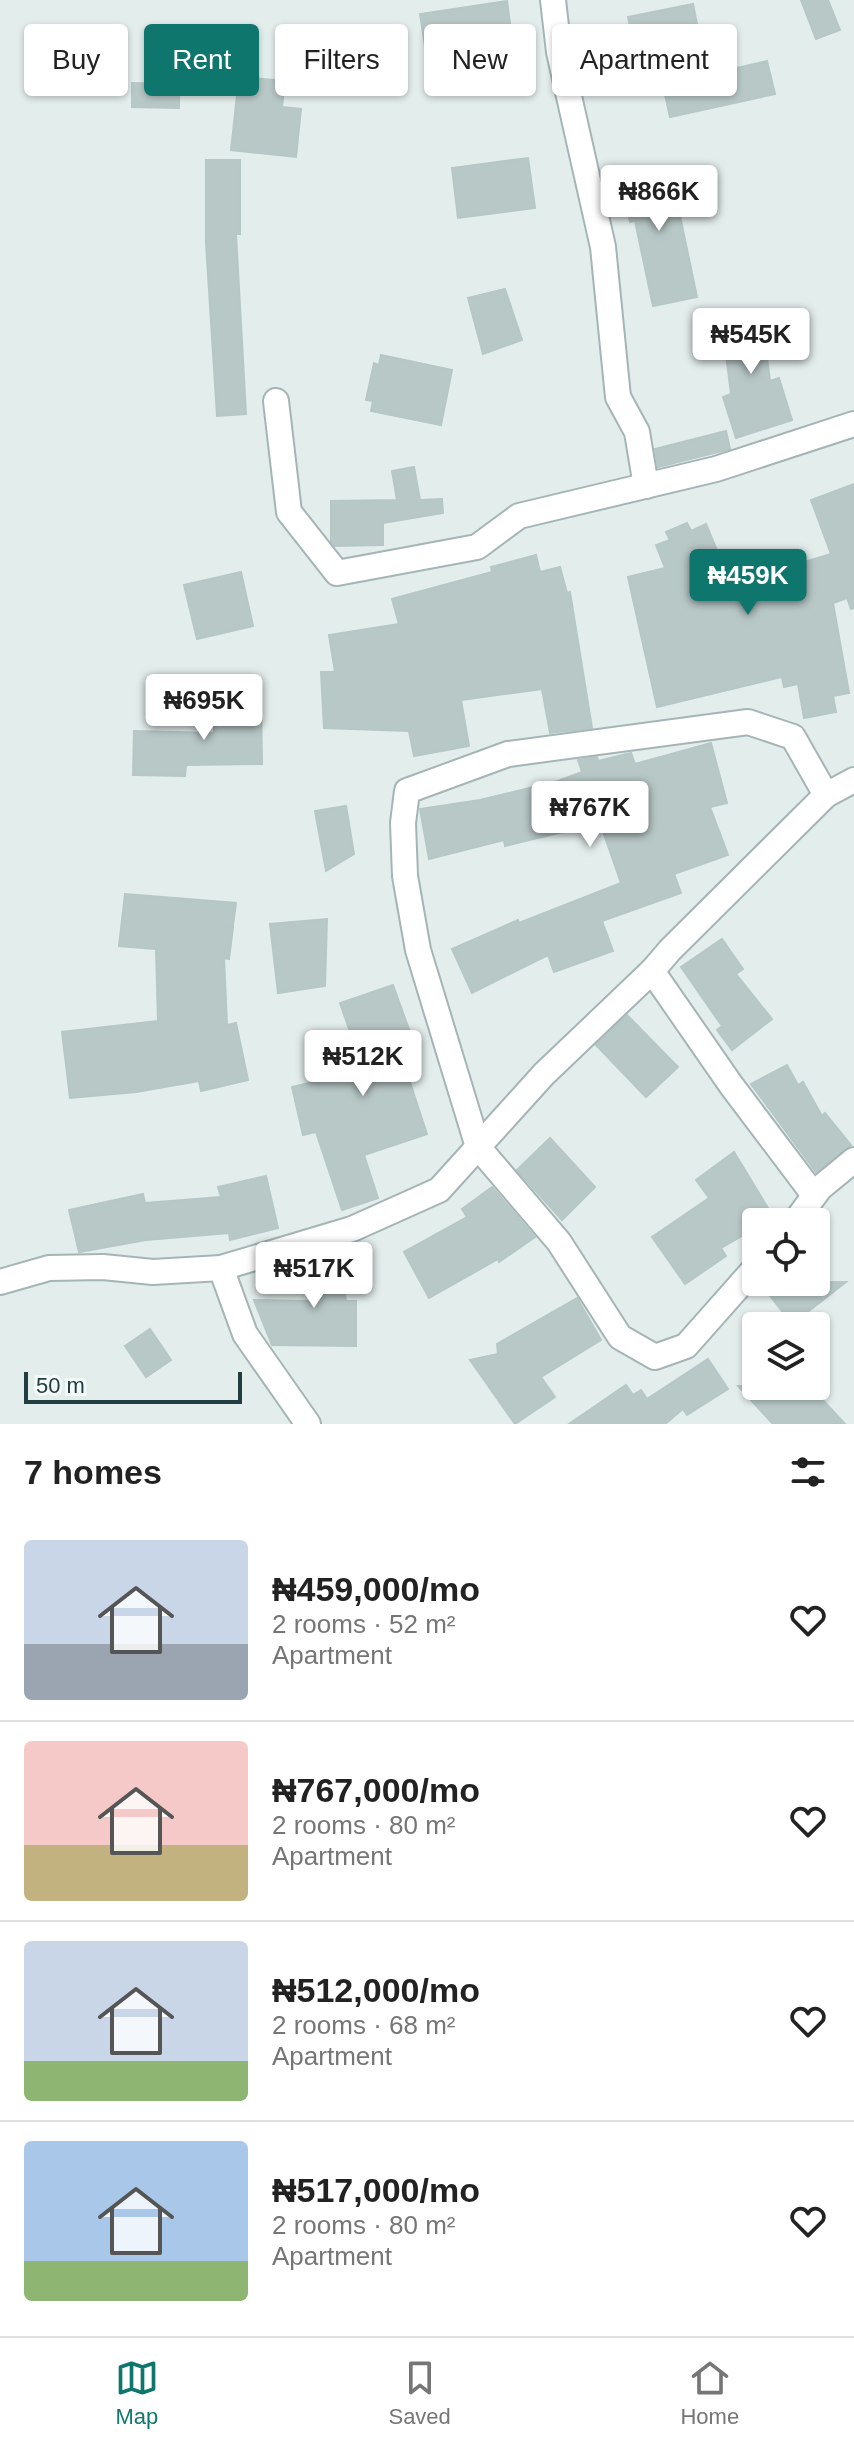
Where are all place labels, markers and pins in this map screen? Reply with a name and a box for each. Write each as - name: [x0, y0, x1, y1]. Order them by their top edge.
- pin: ₦866K: [603, 165, 715, 233]
- pin: ₦545K: [695, 308, 807, 376]
- pin: ₦459K: [692, 549, 804, 617]
- pin: ₦695K: [148, 674, 260, 742]
- pin: ₦767K: [534, 781, 646, 849]
- pin: ₦512K: [307, 1030, 419, 1098]
- pin: ₦517K: [258, 1242, 370, 1310]

